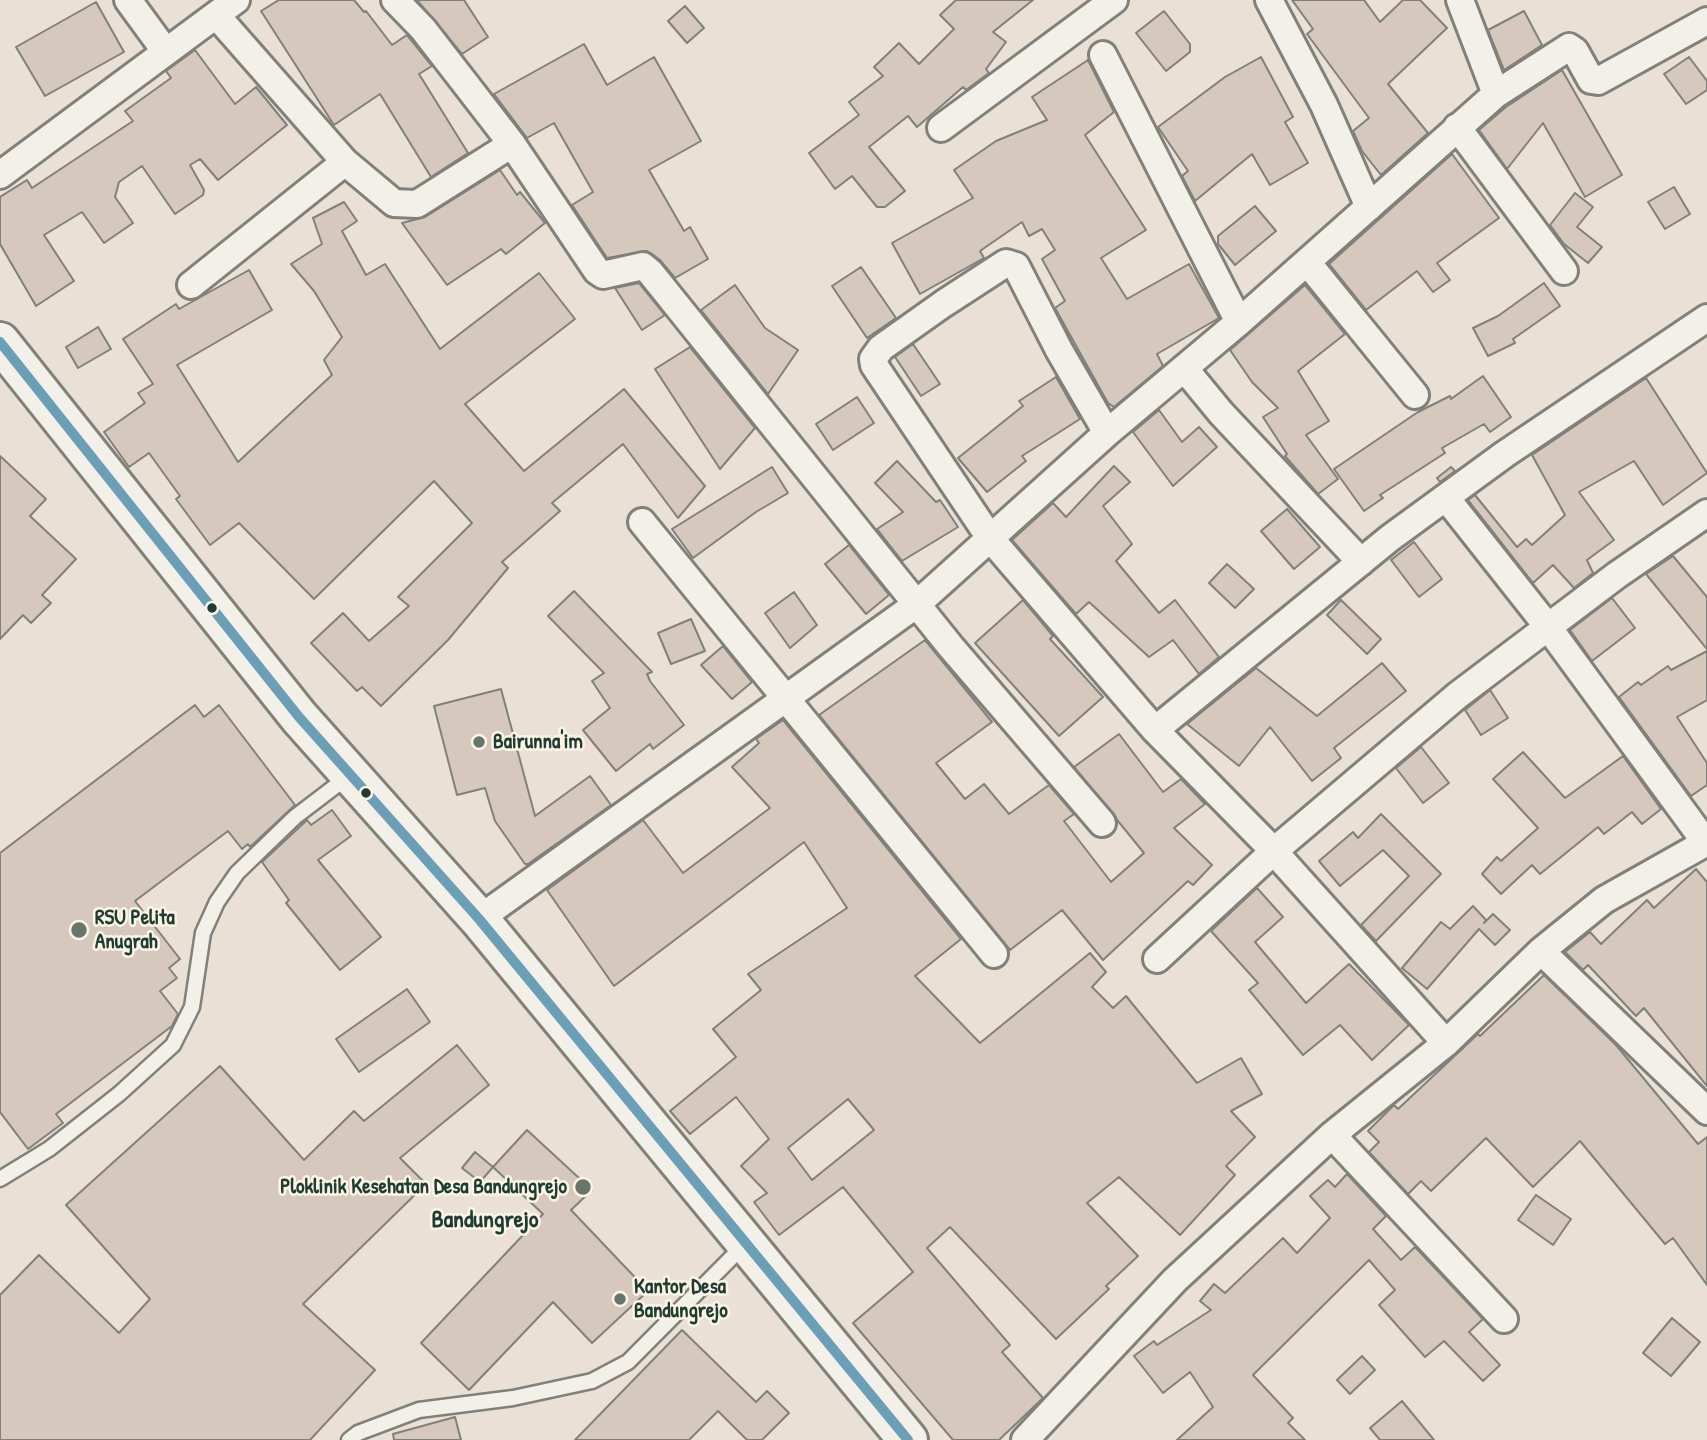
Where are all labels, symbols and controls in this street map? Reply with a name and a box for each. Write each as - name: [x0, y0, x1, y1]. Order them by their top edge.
- unlabelled marker: [205, 601, 219, 615]
- place label: Bairunna'im: [493, 729, 583, 755]
- marker: Bairunna'im: [471, 734, 487, 750]
- unlabelled marker: [359, 786, 373, 800]
- place label: RSU Pelita Anugrah: [95, 905, 175, 955]
- marker: RSU Pelita Anugrah: [69, 920, 89, 940]
- place label: Ploklinik Kesehatan Desa Bandungrejo: [280, 1174, 567, 1200]
- marker: Ploklinik Kesehatan Desa Bandungrejo: [573, 1177, 593, 1197]
- district label: Bandungrejo: [431, 1207, 539, 1235]
- place label: Kantor Desa Bandungrejo: [634, 1274, 728, 1324]
- marker: Kantor Desa Bandungrejo: [612, 1291, 628, 1307]

